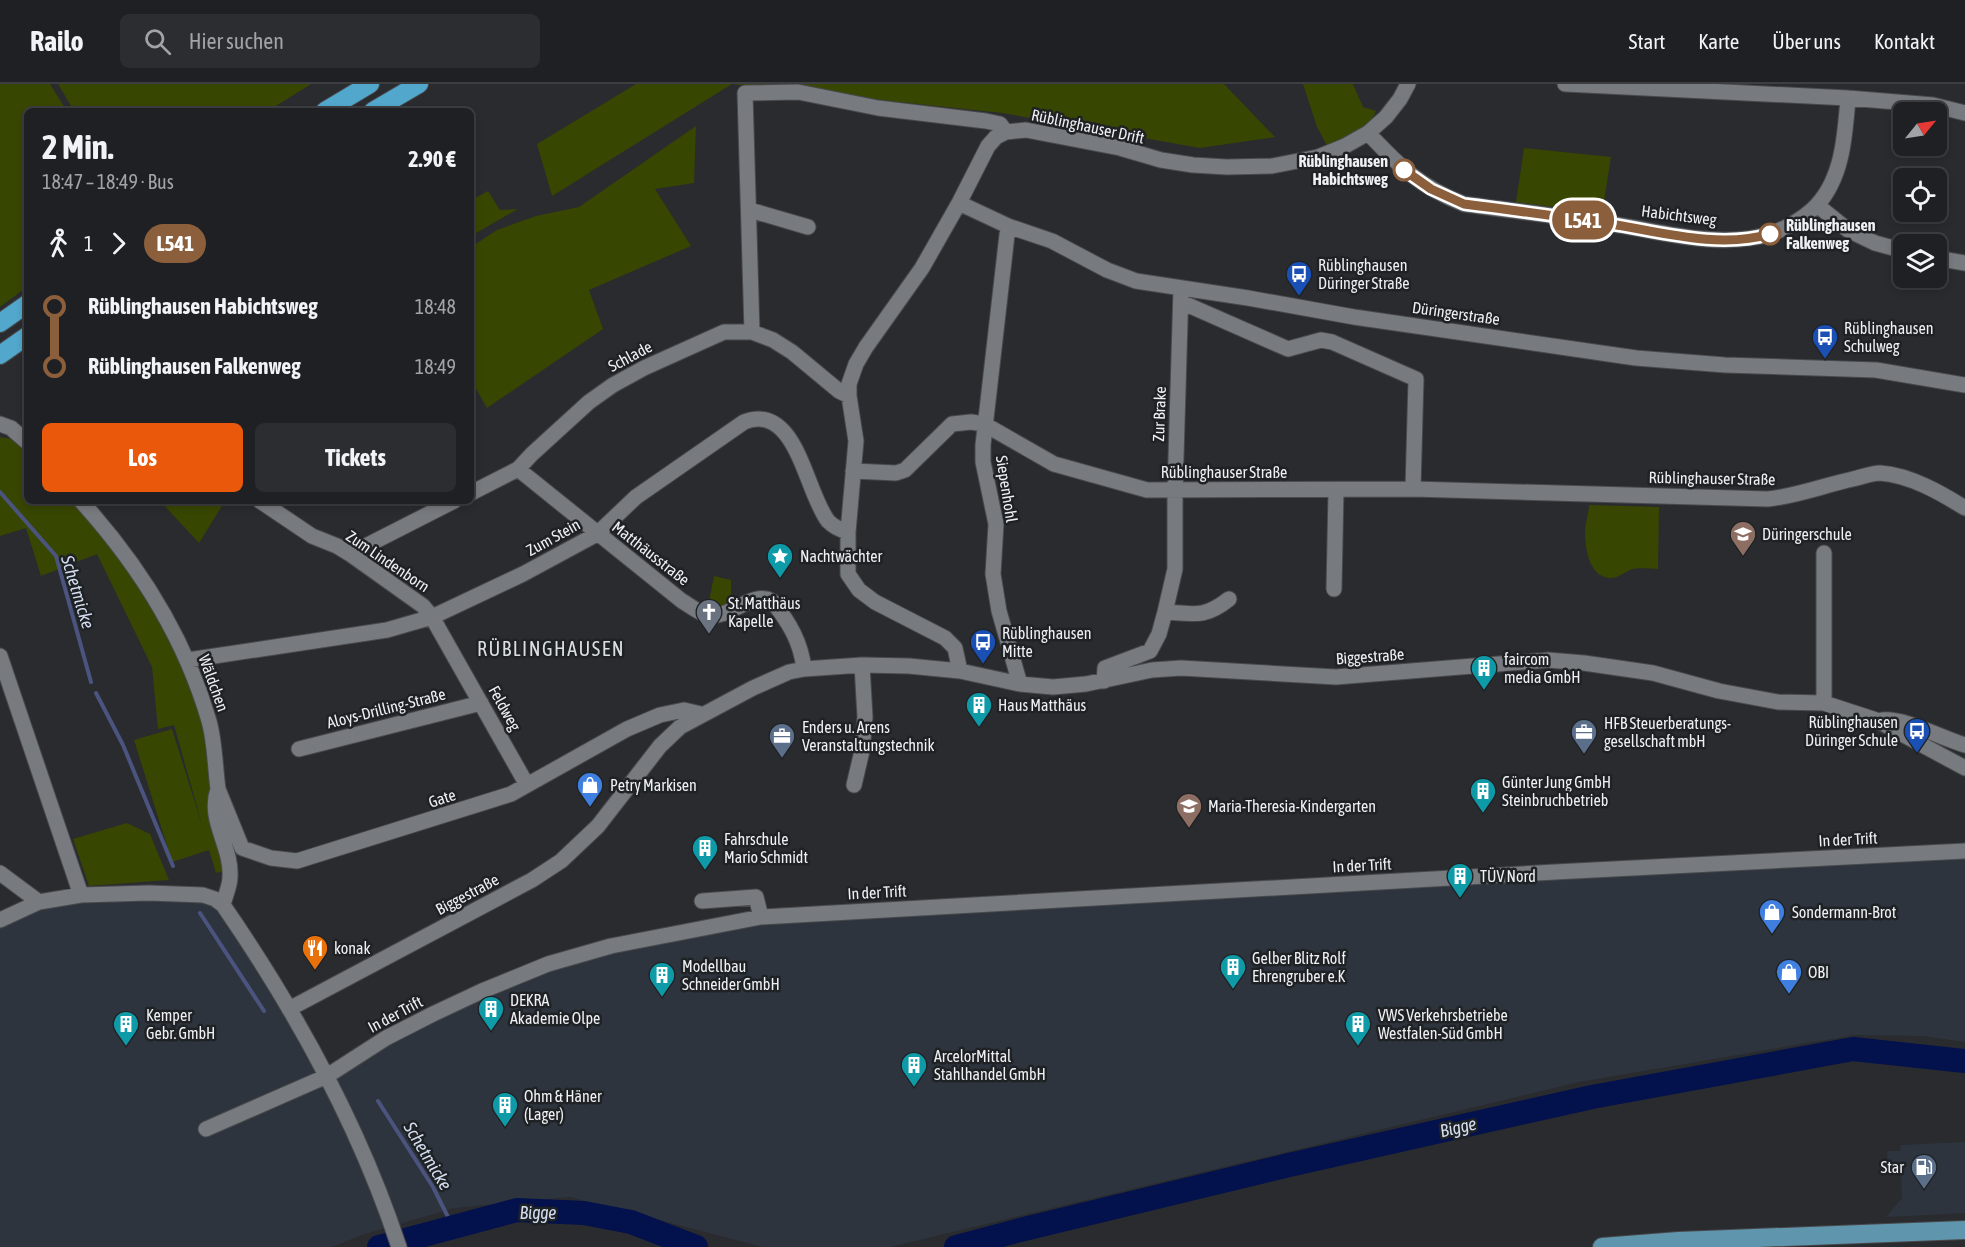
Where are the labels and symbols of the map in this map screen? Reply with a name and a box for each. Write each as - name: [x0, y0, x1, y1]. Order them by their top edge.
- north arrow: [1893, 102, 1947, 156]
- street label: Rüblinghauser Drift: [1030, 105, 1146, 148]
- place label: Rüblinghausen Habichtsweg: [1299, 152, 1388, 188]
- marker: Rüblinghausen Habichtsweg: [1393, 159, 1415, 181]
- line badge: L541: [1541, 200, 1625, 240]
- street label: Habichtsweg: [1640, 201, 1718, 230]
- place label: Rüblinghausen Falkenweg: [1786, 216, 1876, 252]
- marker: Rüblinghausen Falkenweg: [1759, 223, 1781, 245]
- place label: Rüblinghausen Düringer Straße: [1318, 256, 1410, 293]
- bus stop icon: Rüblinghausen Düringer Straße: [1284, 259, 1314, 297]
- street label: Düringerstraße: [1411, 298, 1501, 329]
- place label: Rüblinghausen Schulweg: [1844, 319, 1933, 356]
- bus stop icon: Rüblinghausen Schulweg: [1810, 322, 1840, 360]
- street label: Schlade: [605, 337, 655, 375]
- street label: Zur Brake: [1149, 386, 1169, 442]
- street label: Siepenhohl: [992, 454, 1021, 525]
- street label: Rüblinghauser Straße: [1161, 463, 1287, 482]
- street label: Rüblinghauser Straße: [1649, 468, 1775, 489]
- street label: Zum Stein: [523, 515, 583, 559]
- street label: Matthäusstraße: [609, 517, 693, 589]
- school or university icon: Düringerschule: [1728, 519, 1758, 557]
- place label: Düringerschule: [1762, 525, 1852, 544]
- street label: Zum Lindenborn: [343, 527, 433, 595]
- place icon: Nachtwächter: [765, 541, 795, 579]
- place label: Nachtwächter: [800, 547, 882, 565]
- water label: Schetmicke: [57, 552, 99, 631]
- place label: St. Matthäus Kapelle: [728, 594, 801, 631]
- church icon: St. Matthäus Kapelle: [694, 597, 724, 635]
- place label: Rüblinghausen Mitte: [1002, 624, 1091, 660]
- bus stop icon: Rüblinghausen Mitte: [968, 627, 998, 665]
- district label: RÜBLINGHAUSEN: [477, 637, 625, 660]
- street label: Biggestraße: [1335, 645, 1405, 668]
- place label: faircom media GmbH: [1504, 650, 1580, 686]
- street label: Wäldchen: [195, 652, 233, 714]
- building icon: faircom media GmbH: [1469, 653, 1499, 691]
- street label: Feldweg: [484, 682, 525, 734]
- street label: Aloys-Drilling-Straße: [325, 685, 447, 732]
- building icon: Haus Matthäus: [964, 690, 994, 728]
- place label: Haus Matthäus: [998, 696, 1087, 714]
- place label: Rüblinghausen Düringer Schule: [1805, 713, 1898, 750]
- place label: HFB Steuerberatungs- gesellschaft mbH: [1604, 714, 1731, 751]
- bus stop icon: Rüblinghausen Düringer Schule: [1902, 716, 1932, 754]
- office icon: HFB Steuerberatungs- gesellschaft mbH: [1569, 717, 1599, 755]
- place label: Enders u. Arens Veranstaltungstechnik: [802, 718, 935, 755]
- office icon: Enders u. Arens Veranstaltungstechnik: [767, 721, 797, 759]
- shop icon: Petry Markisen: [575, 770, 605, 808]
- place label: Günter Jung GmbH Steinbruchbetrieb: [1502, 773, 1611, 809]
- place label: Petry Markisen: [610, 776, 697, 795]
- building icon: Günter Jung GmbH Steinbruchbetrieb: [1468, 776, 1498, 814]
- street label: Gate: [426, 785, 458, 811]
- school or university icon: Maria-Theresia-Kindergarten: [1174, 791, 1204, 829]
- place label: Maria-Theresia-Kindergarten: [1208, 797, 1376, 816]
- street label: In der Trift: [1818, 828, 1878, 850]
- place label: Fahrschule Mario Schmidt: [724, 830, 808, 866]
- building icon: Fahrschule Mario Schmidt: [690, 833, 720, 871]
- street label: In der Trift: [1332, 854, 1392, 876]
- building icon: TÜV Nord: [1445, 861, 1475, 899]
- place label: TÜV Nord: [1480, 867, 1536, 885]
- street label: Biggestraße: [433, 870, 502, 919]
- street label: In der Trift: [847, 881, 907, 903]
- shop icon: Sondermann-Brot: [1757, 897, 1787, 935]
- place label: Sondermann-Brot: [1792, 903, 1897, 921]
- restaurant icon: konak: [300, 933, 330, 971]
- place label: konak: [334, 939, 370, 957]
- place label: Gelber Blitz Rolf Ehrengruber e.K: [1252, 949, 1347, 986]
- building icon: Gelber Blitz Rolf Ehrengruber e.K: [1218, 952, 1248, 990]
- place label: Modellbau Schneider GmbH: [682, 957, 780, 993]
- shop icon: OBI: [1774, 957, 1804, 995]
- building icon: Modellbau Schneider GmbH: [647, 960, 677, 998]
- place label: OBI: [1808, 963, 1829, 981]
- place label: DEKRA Akademie Olpe: [510, 991, 600, 1028]
- street label: In der Trift: [365, 992, 426, 1036]
- building icon: DEKRA Akademie Olpe: [476, 994, 506, 1032]
- place label: Kemper Gebr. GmbH: [146, 1006, 215, 1042]
- place label: VWS Verkehrsbetriebe Westfalen-Süd GmbH: [1378, 1006, 1508, 1042]
- building icon: Kemper Gebr. GmbH: [111, 1009, 141, 1047]
- building icon: VWS Verkehrsbetriebe Westfalen-Süd GmbH: [1343, 1009, 1373, 1047]
- place label: ArcelorMittal Stahlhandel GmbH: [934, 1047, 1046, 1083]
- building icon: ArcelorMittal Stahlhandel GmbH: [899, 1050, 929, 1088]
- place label: Ohm & Häner (Lager): [524, 1087, 602, 1124]
- building icon: Ohm & Häner (Lager): [490, 1090, 520, 1128]
- water label: Bigge: [1438, 1113, 1478, 1141]
- water label: Schetmicke: [399, 1117, 457, 1194]
- fuel station icon: Star: [1909, 1152, 1939, 1190]
- place label: Star: [1881, 1158, 1904, 1176]
- water label: Bigge: [519, 1202, 557, 1223]

